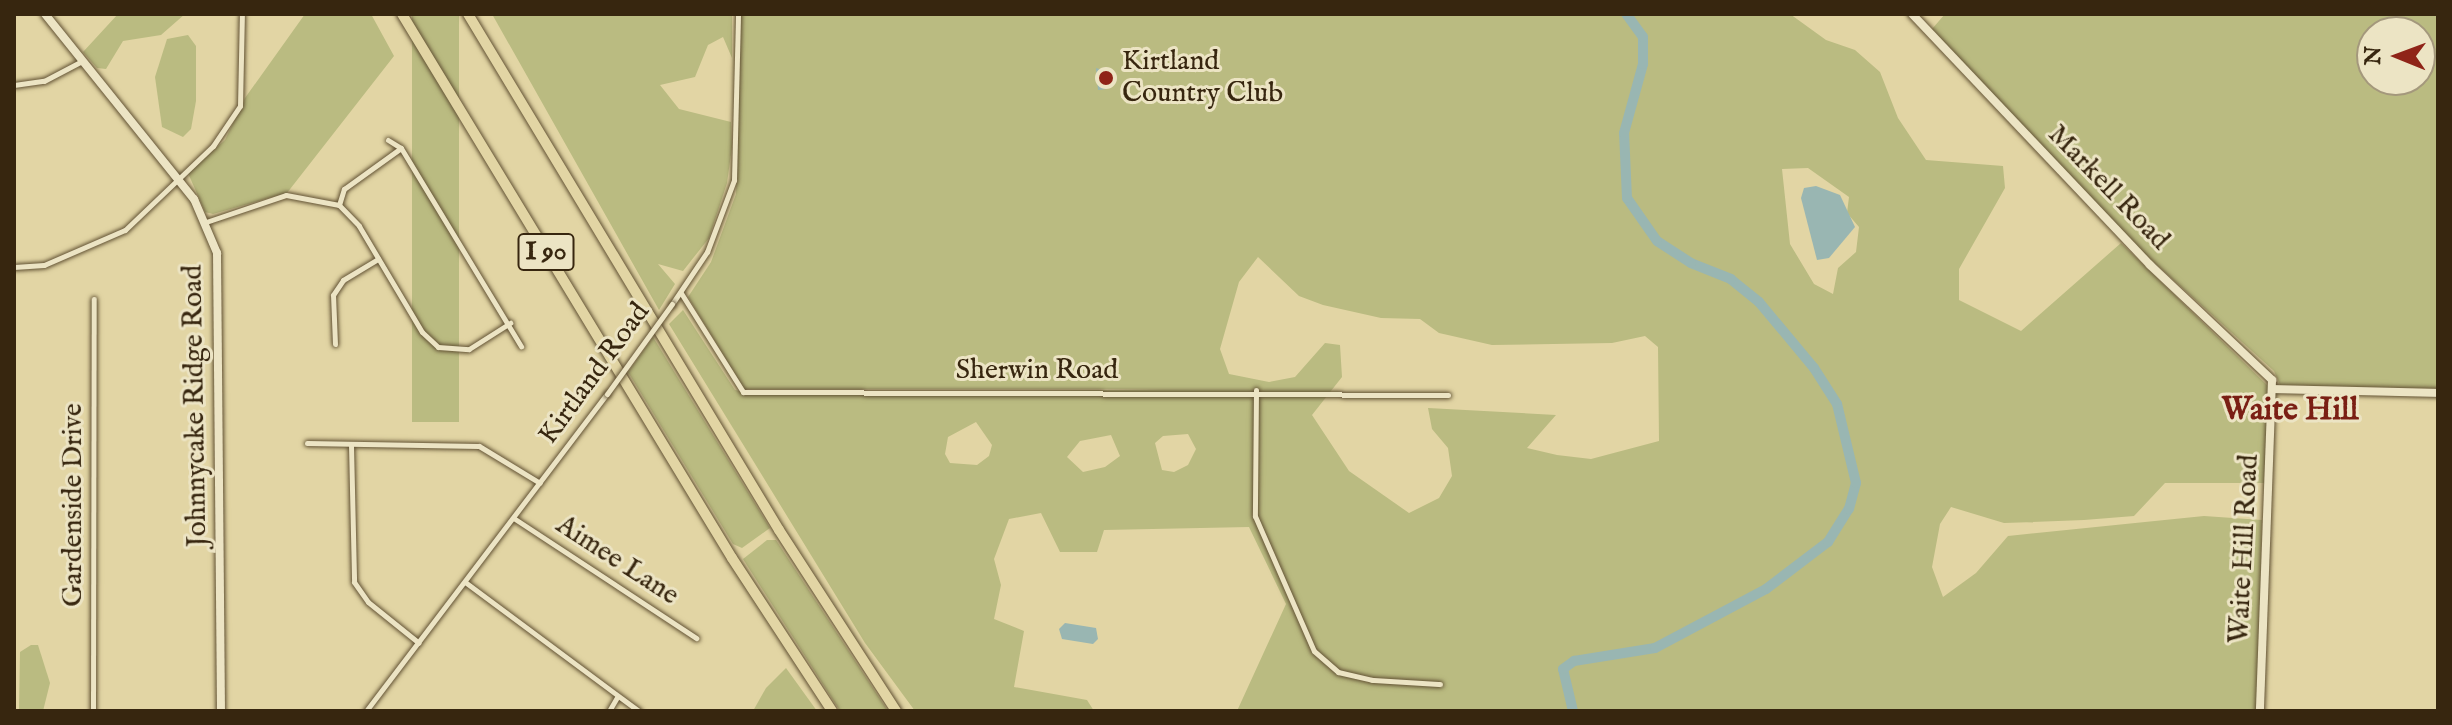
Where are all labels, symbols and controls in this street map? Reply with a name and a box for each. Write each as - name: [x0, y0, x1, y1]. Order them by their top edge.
- north arrow: [2356, 16, 2436, 96]
- place label: Kirtland Country Club: [1122, 45, 1283, 111]
- text: N: [2360, 46, 2388, 65]
- marker: Kirtland Country Club: [1097, 69, 1115, 87]
- street label: Markell Road: [2040, 118, 2176, 258]
- road number: I 90: [516, 230, 576, 274]
- street label: Johnnycake Ridge Road: [177, 265, 215, 547]
- street label: Kirtland Road: [532, 297, 658, 451]
- street label: Sherwin Road: [956, 354, 1118, 388]
- district label: Waite Hill: [2221, 392, 2359, 430]
- street label: Gardenside Drive: [57, 403, 91, 607]
- street label: Waite Hill Road: [2223, 454, 2267, 644]
- street label: Aimee Lane: [549, 509, 685, 613]

